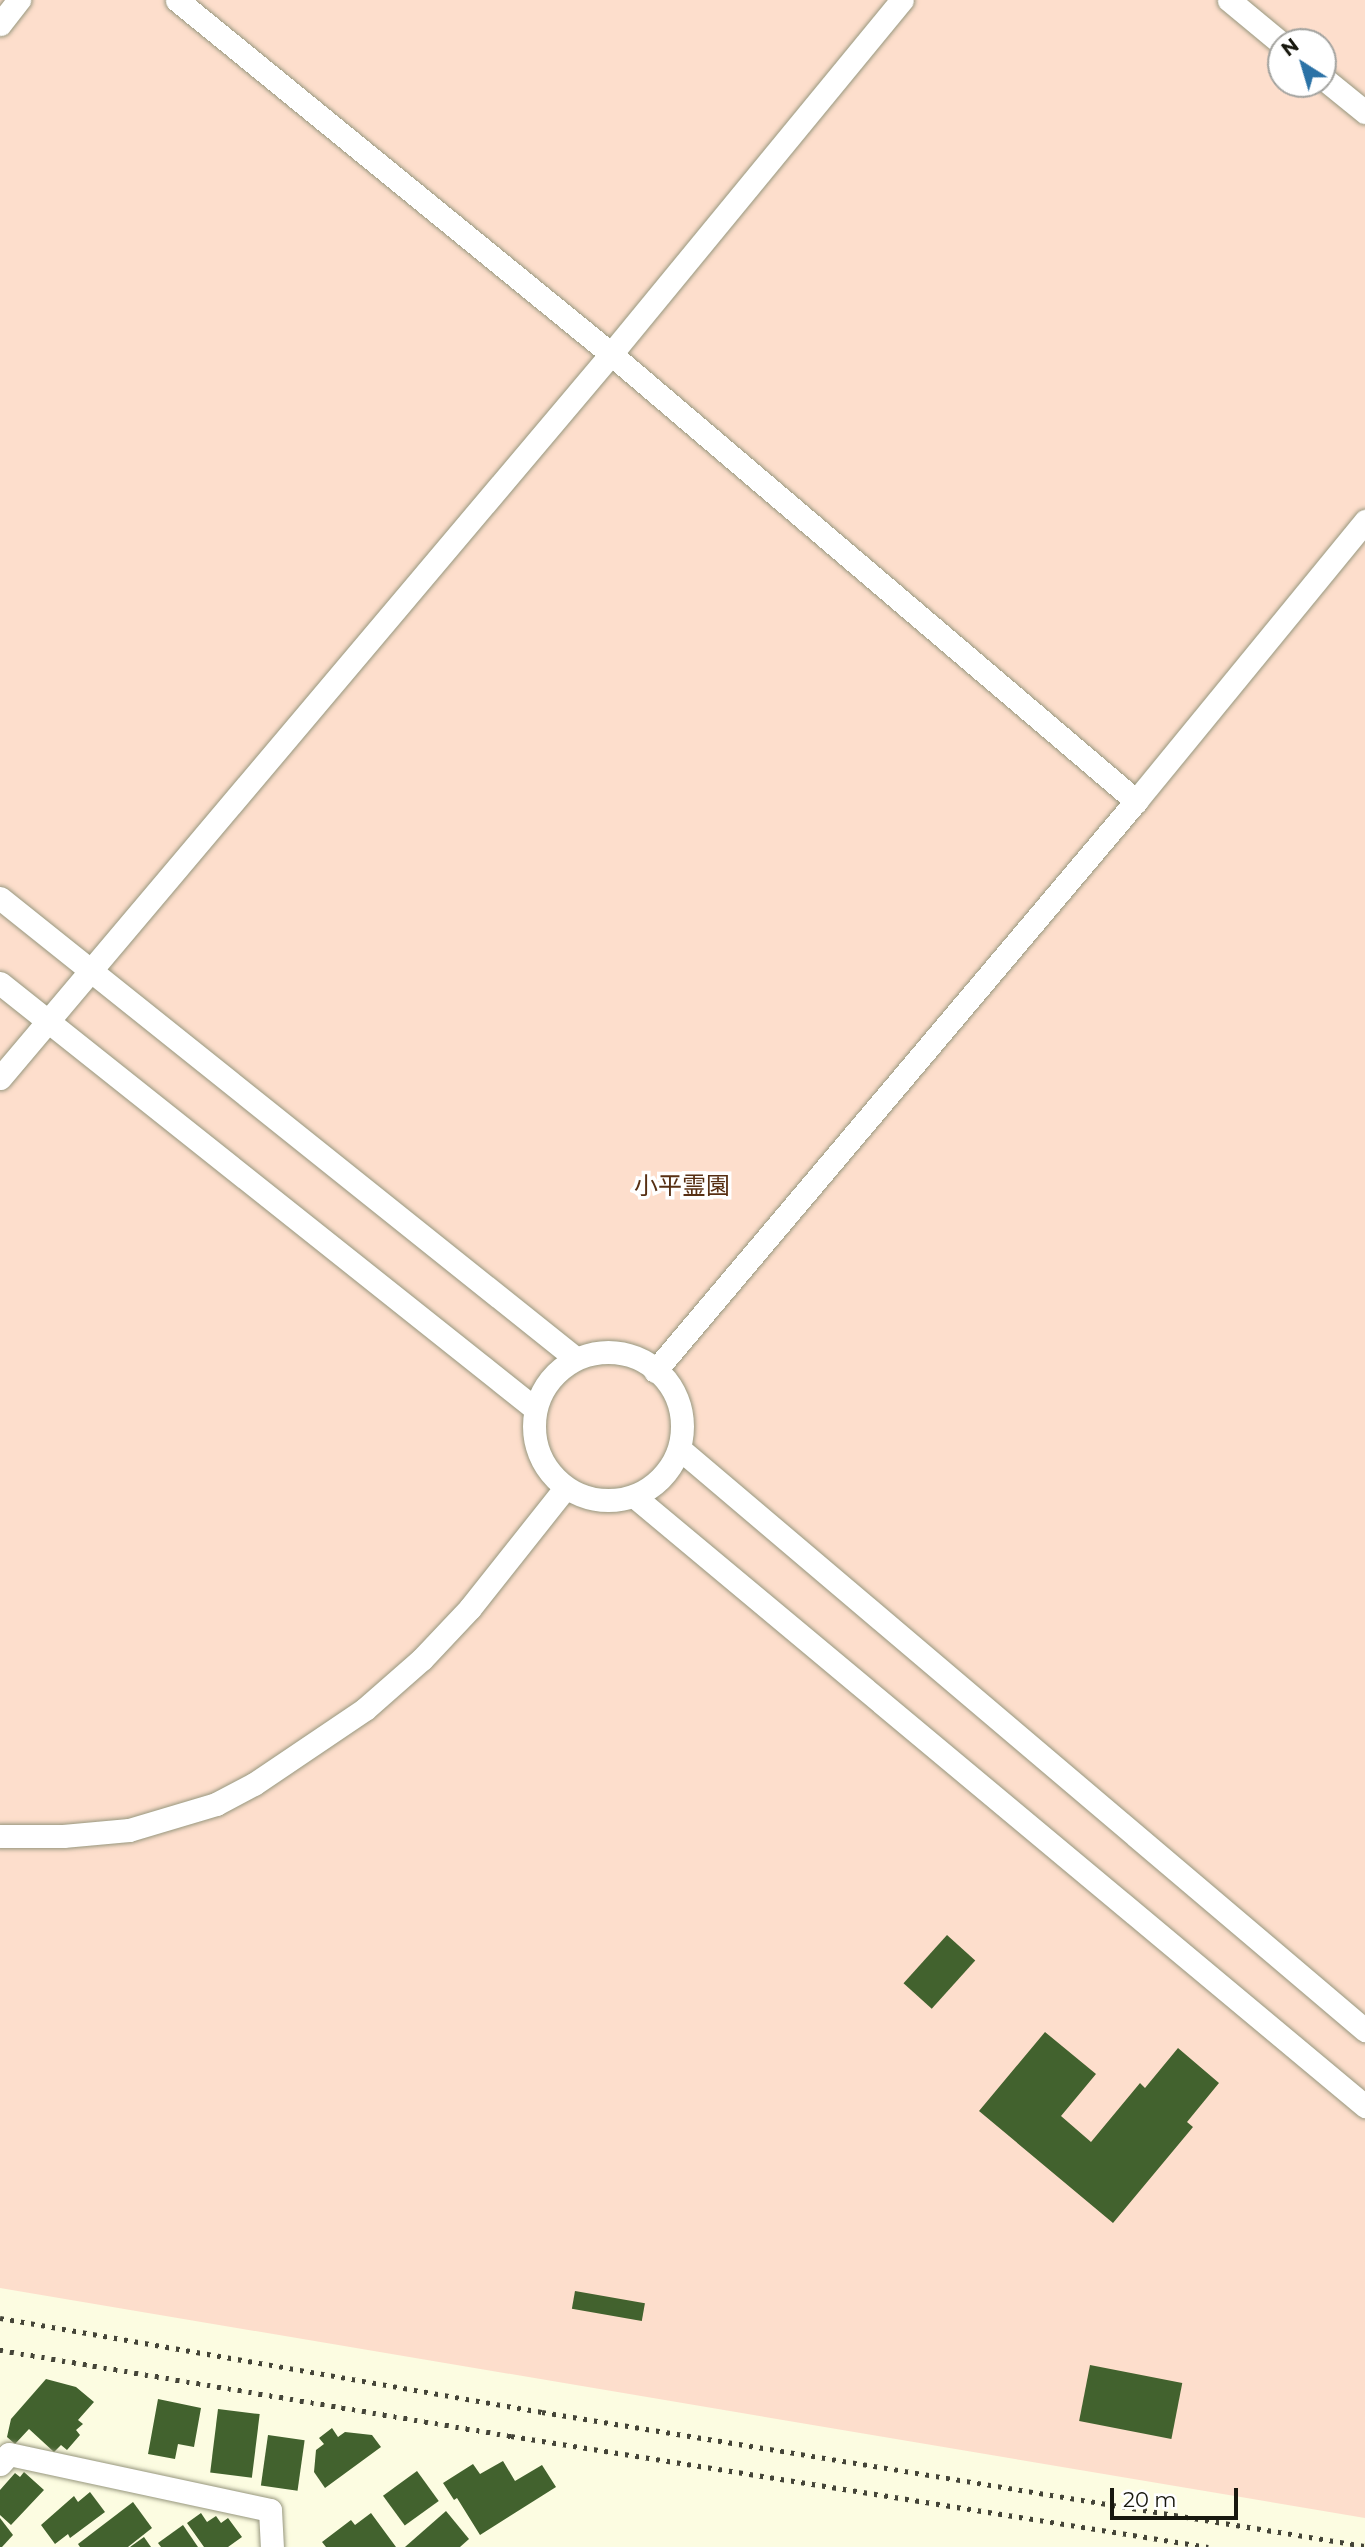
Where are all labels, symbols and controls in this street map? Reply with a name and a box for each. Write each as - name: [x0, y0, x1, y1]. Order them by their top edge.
- north arrow: [1267, 28, 1337, 98]
- text: N: [1277, 34, 1303, 61]
- park label: 小平霊園: [634, 1172, 730, 1200]
- scale bar: [1113, 2474, 1241, 2518]
- text: 20 m: [1123, 2487, 1177, 2512]

